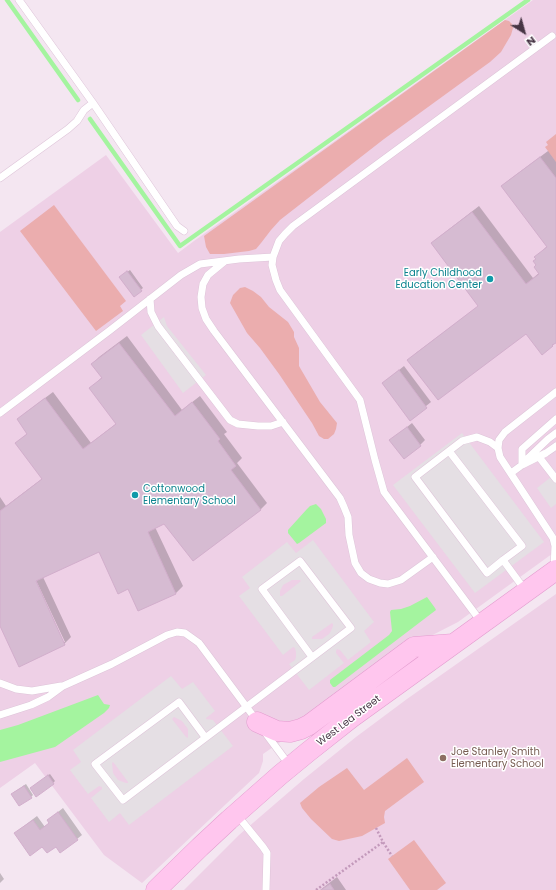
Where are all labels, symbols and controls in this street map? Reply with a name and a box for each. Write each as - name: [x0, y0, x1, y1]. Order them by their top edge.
- north arrow: [504, 12, 544, 52]
- text: N: [523, 33, 539, 50]
- place label: Early Childhood Education Center: [395, 267, 482, 290]
- marker: Early Childhood Education Center: [485, 274, 495, 284]
- place label: Cottonwood Elementary School: [143, 483, 236, 506]
- marker: Cottonwood Elementary School: [130, 490, 140, 500]
- street label: West Lea Street: [315, 693, 383, 749]
- place label: Joe Stanley Smith Elementary School: [451, 746, 544, 770]
- marker: Joe Stanley Smith Elementary School: [438, 753, 448, 763]

